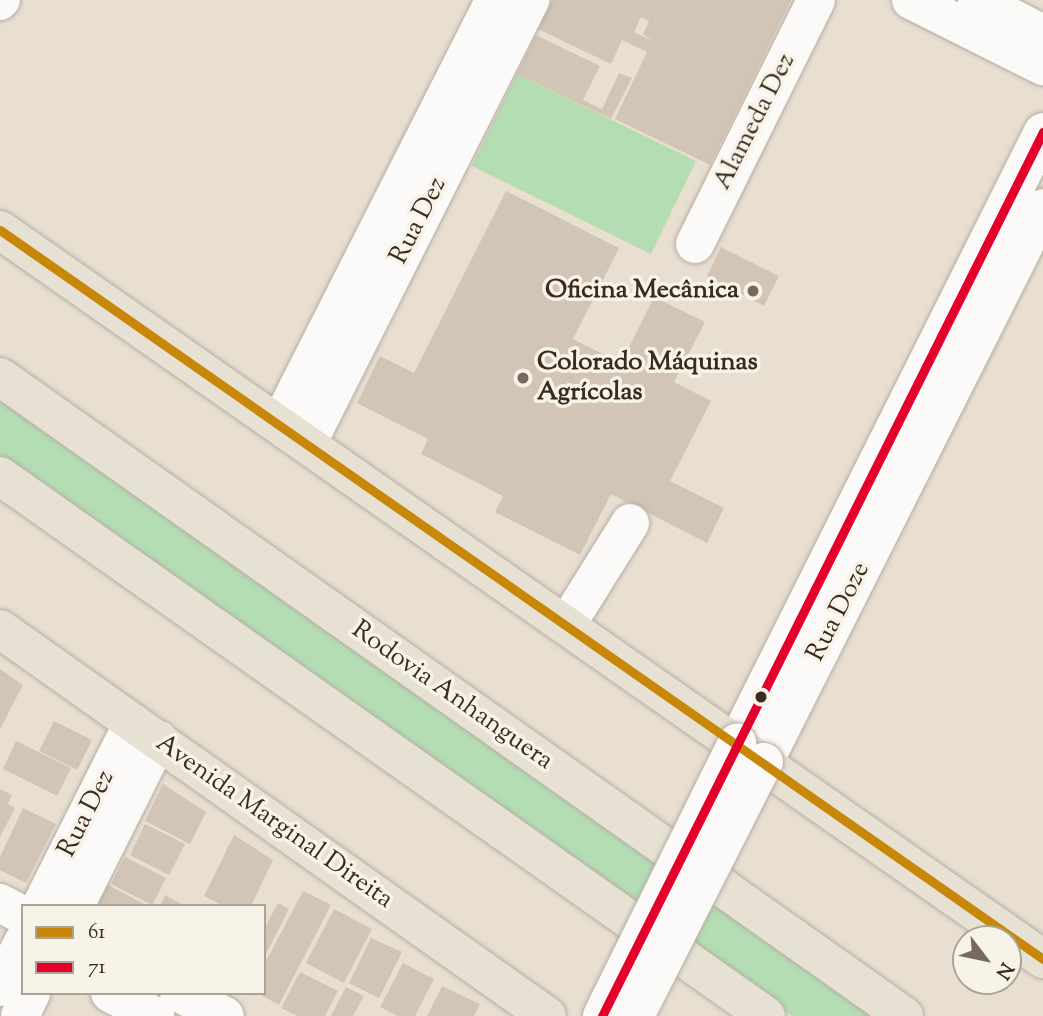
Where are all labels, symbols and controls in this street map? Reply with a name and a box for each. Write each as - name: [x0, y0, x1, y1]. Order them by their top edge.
- street label: Alameda Dez: [707, 49, 803, 195]
- street label: Rua Dez: [384, 173, 454, 269]
- place label: Oficina Mecânica: [545, 275, 739, 307]
- marker: Oficina Mecânica: [745, 283, 761, 299]
- place label: Colorado Máquinas Agrícolas: [537, 347, 758, 408]
- marker: Colorado Máquinas Agrícolas: [515, 370, 531, 386]
- street label: Rua Doze: [801, 557, 877, 667]
- street label: Rodovia Anhanguera: [345, 615, 559, 777]
- unlabelled marker: [754, 690, 768, 704]
- street label: Avenida Marginal Direita: [149, 728, 399, 916]
- street label: Rua Dez: [52, 766, 122, 862]
- legend: [21, 904, 266, 995]
- text: 61: [88, 918, 105, 948]
- north arrow: [952, 925, 1022, 995]
- text: 71: [88, 953, 106, 983]
- text: N: [988, 957, 1019, 984]

